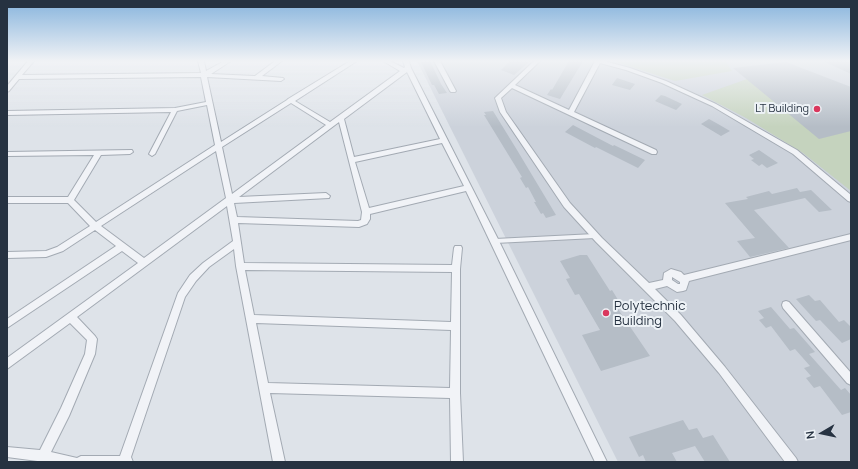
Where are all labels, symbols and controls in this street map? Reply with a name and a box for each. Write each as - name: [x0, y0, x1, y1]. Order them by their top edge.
- place label: LT Building: [755, 102, 809, 116]
- marker: LT Building: [812, 104, 822, 114]
- place label: Polytechnic Building: [614, 298, 685, 329]
- marker: Polytechnic Building: [601, 308, 611, 318]
- north arrow: [802, 413, 842, 453]
- text: N: [802, 430, 818, 440]

